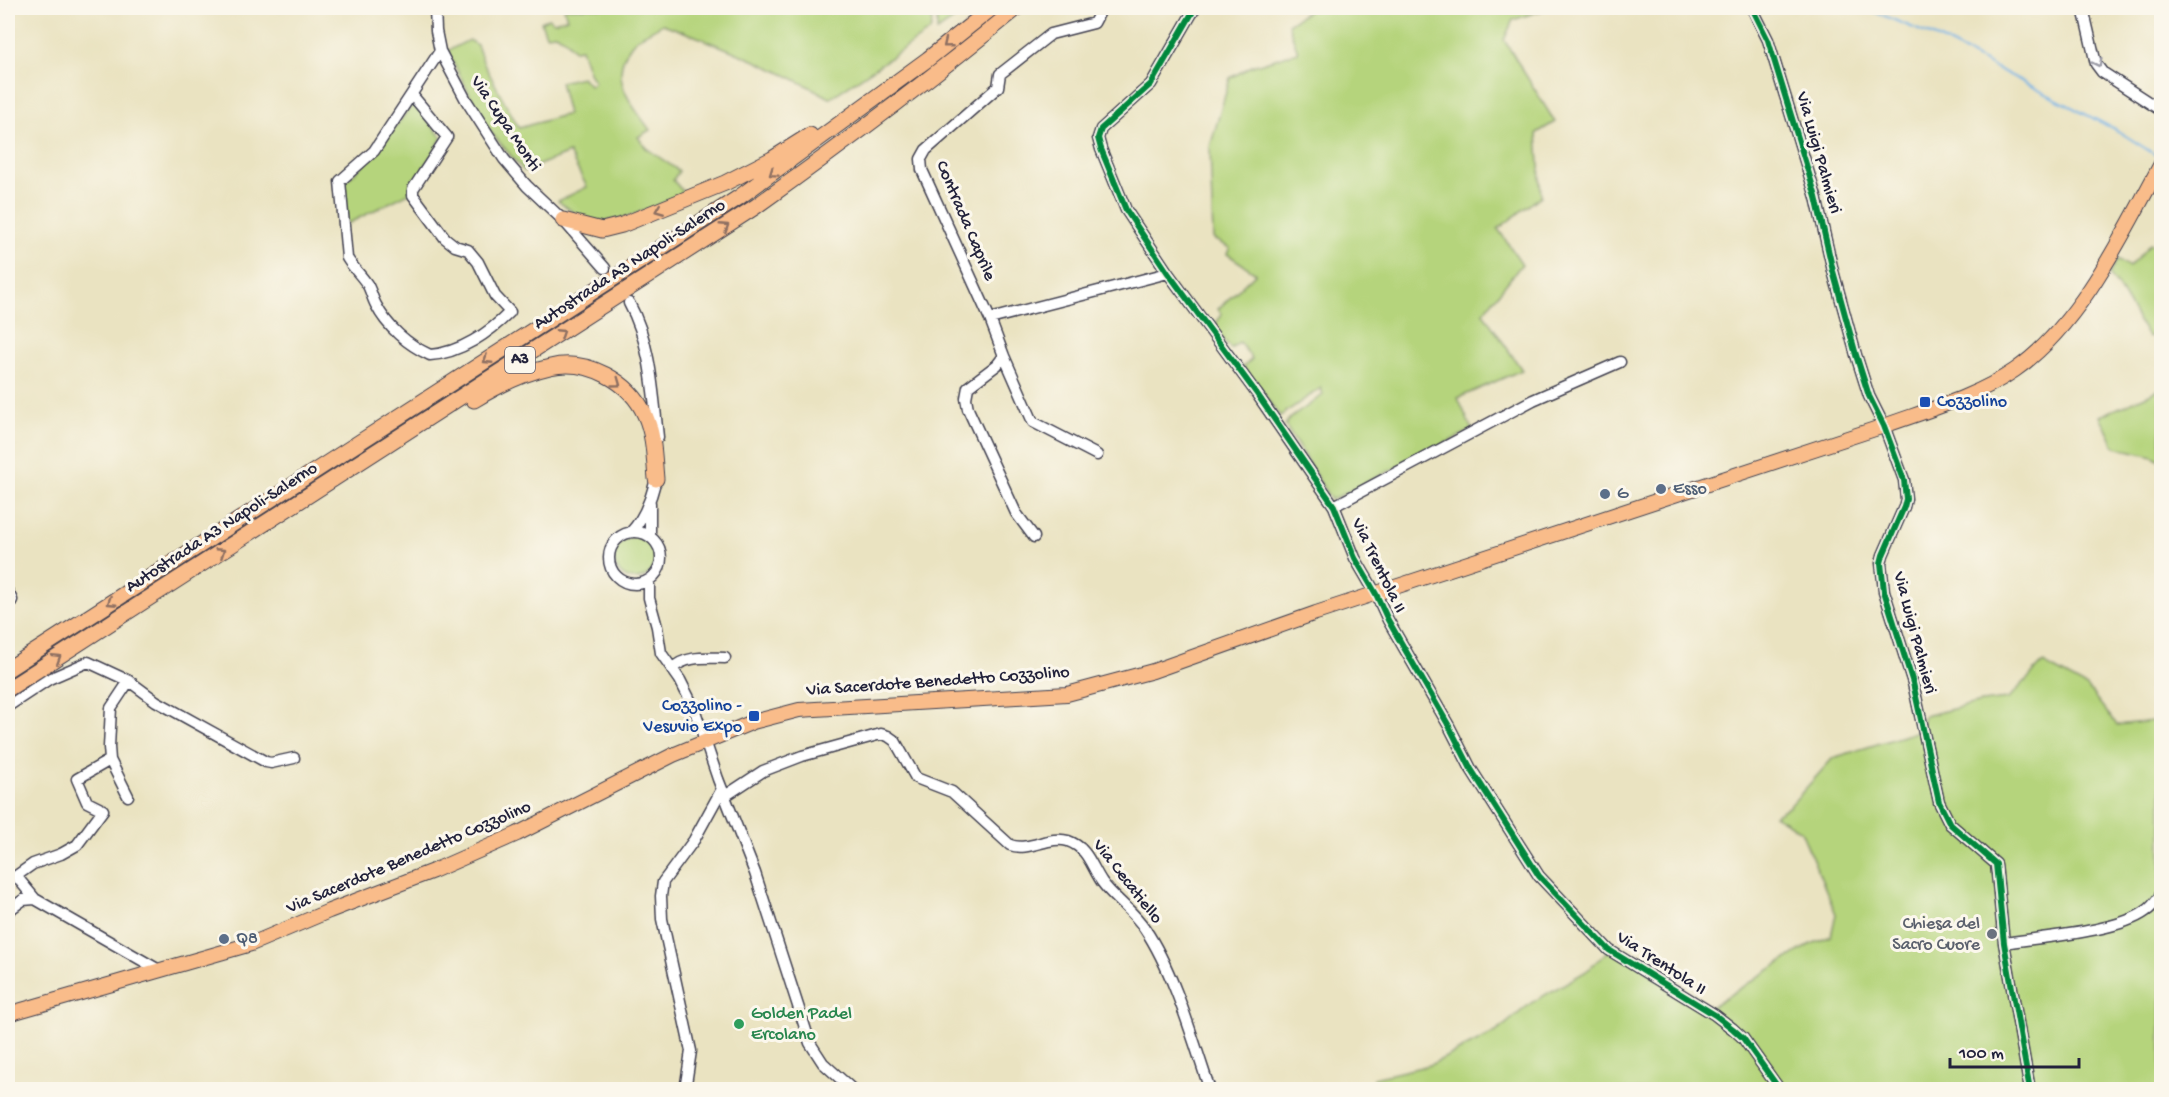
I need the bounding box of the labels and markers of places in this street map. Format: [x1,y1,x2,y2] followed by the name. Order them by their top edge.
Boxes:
[1937,392,2007,413] place label: Cozzolino
[1918,395,1932,409] marker: Cozzolino
[1673,479,1707,500] place label: Esso
[1654,482,1668,496] marker: Esso
[1617,484,1629,505] place label: G
[1598,487,1612,501] marker: G
[642,696,742,738] place label: Cozzolino - Vesuvio Expo
[747,709,761,723] marker: Cozzolino - Vesuvio Expo
[1892,914,1981,956] place label: Chiesa del Sacro Cuore
[1985,927,1999,941] marker: Chiesa del Sacro Cuore
[236,929,258,950] place label: Q8
[217,932,231,946] marker: Q8
[751,1004,852,1046] place label: Golden Padel Ercolano
[732,1017,746,1031] marker: Golden Padel Ercolano

